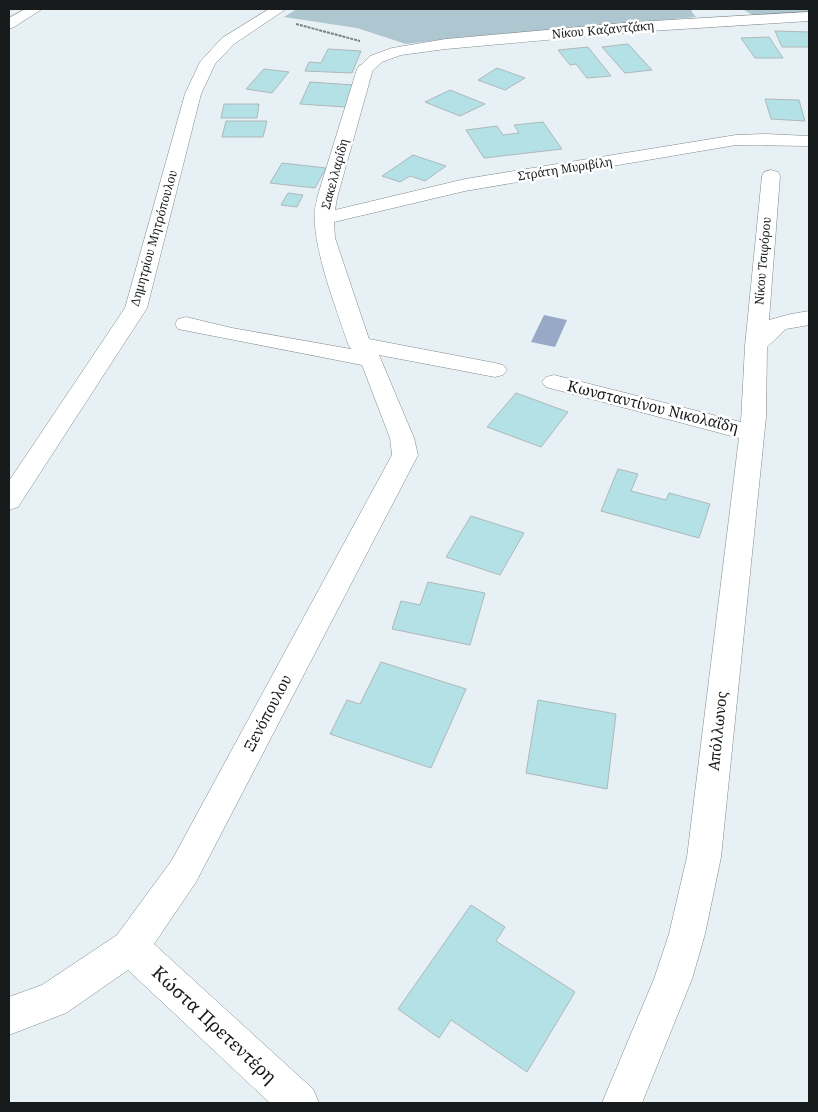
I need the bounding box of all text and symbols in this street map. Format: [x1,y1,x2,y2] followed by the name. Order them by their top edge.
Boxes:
[551,17,655,42] street label: Νίκου Καζαντζάκη
[317,137,352,211] street label: Σακελλαρίδη
[516,153,613,184] street label: Στράτη Μυριβίλη
[126,168,181,308] street label: Δημητρίου Μητρόπουλου
[750,216,775,306] street label: Νίκου Τσιφόρου
[566,375,741,437] street label: Κωνσταντίνου Νικολαΐδη
[239,671,296,754] street label: Ξενόπουλου
[703,690,731,772] street label: Απόλλωνος
[147,960,282,1088] street label: Κώστα Πρετεντέρη

